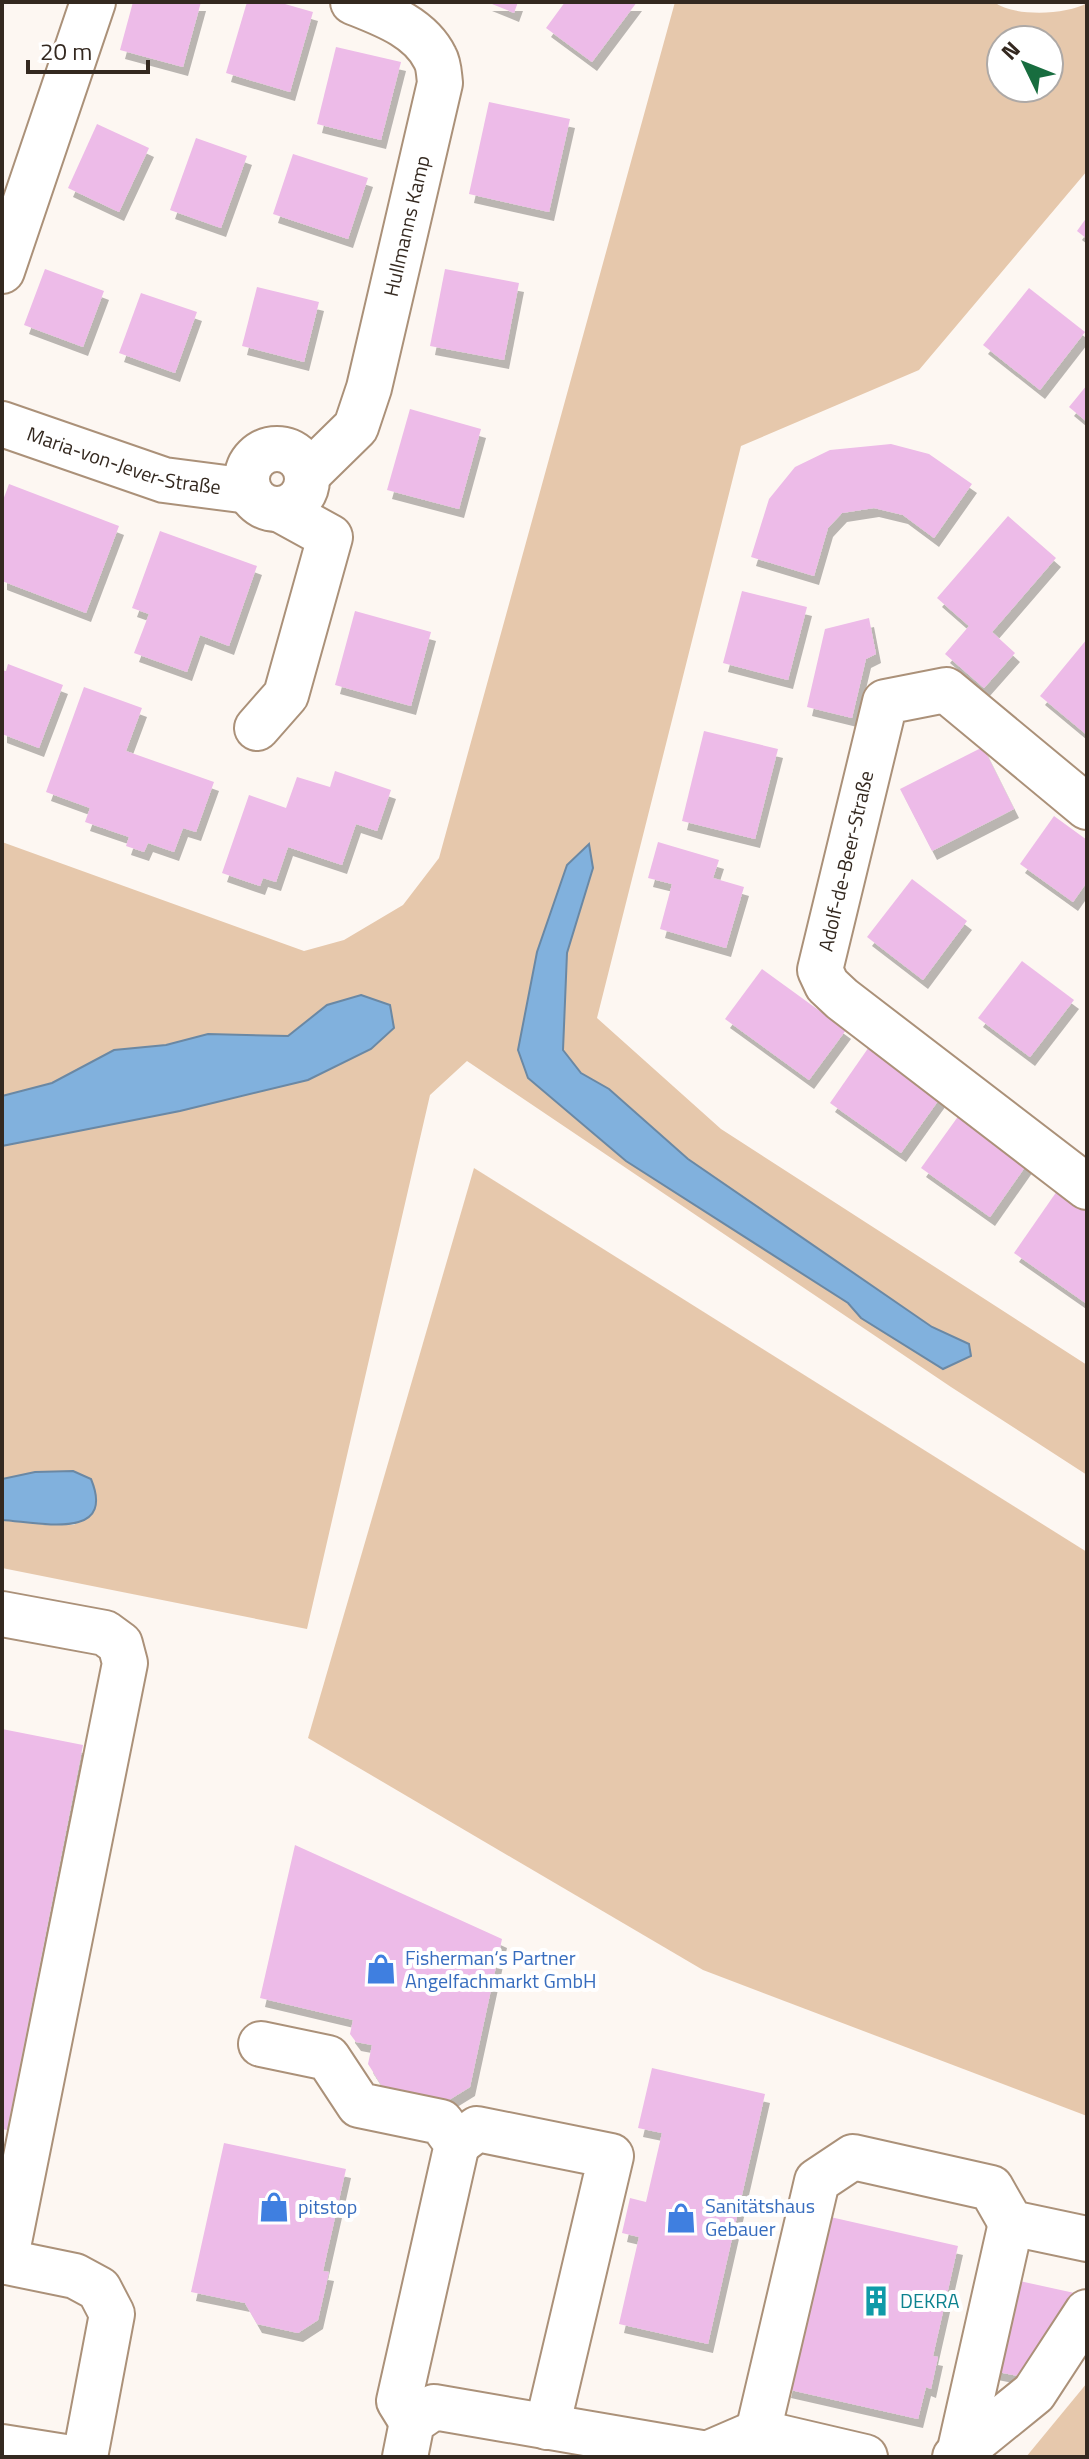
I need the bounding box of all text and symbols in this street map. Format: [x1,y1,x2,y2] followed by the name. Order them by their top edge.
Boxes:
[28,24,148,74] scale bar
[985,24,1065,104] north arrow
[40,33,92,69] text: 20 m
[993,33,1028,68] text: N
[375,152,438,300] street label: Hullmanns Kamp
[23,418,223,502] street label: Maria-von-Jever-Straße
[810,768,881,954] street label: Adolf-de-Beer-Straße
[405,1942,596,1996] place label: Fisherman‘s Partner Angelfachmarkt GmbH
[364,1952,398,1986] shop icon: Fisherman‘s Partner Angelfachmarkt GmbH
[257,2190,291,2224] shop icon: pitstop
[705,2190,815,2244] place label: Sanitätshaus Gebauer
[298,2191,357,2222] place label: pitstop
[664,2201,698,2235] shop icon: Sanitätshaus Gebauer
[859,2284,893,2318] building icon: DEKRA
[900,2285,960,2316] place label: DEKRA

